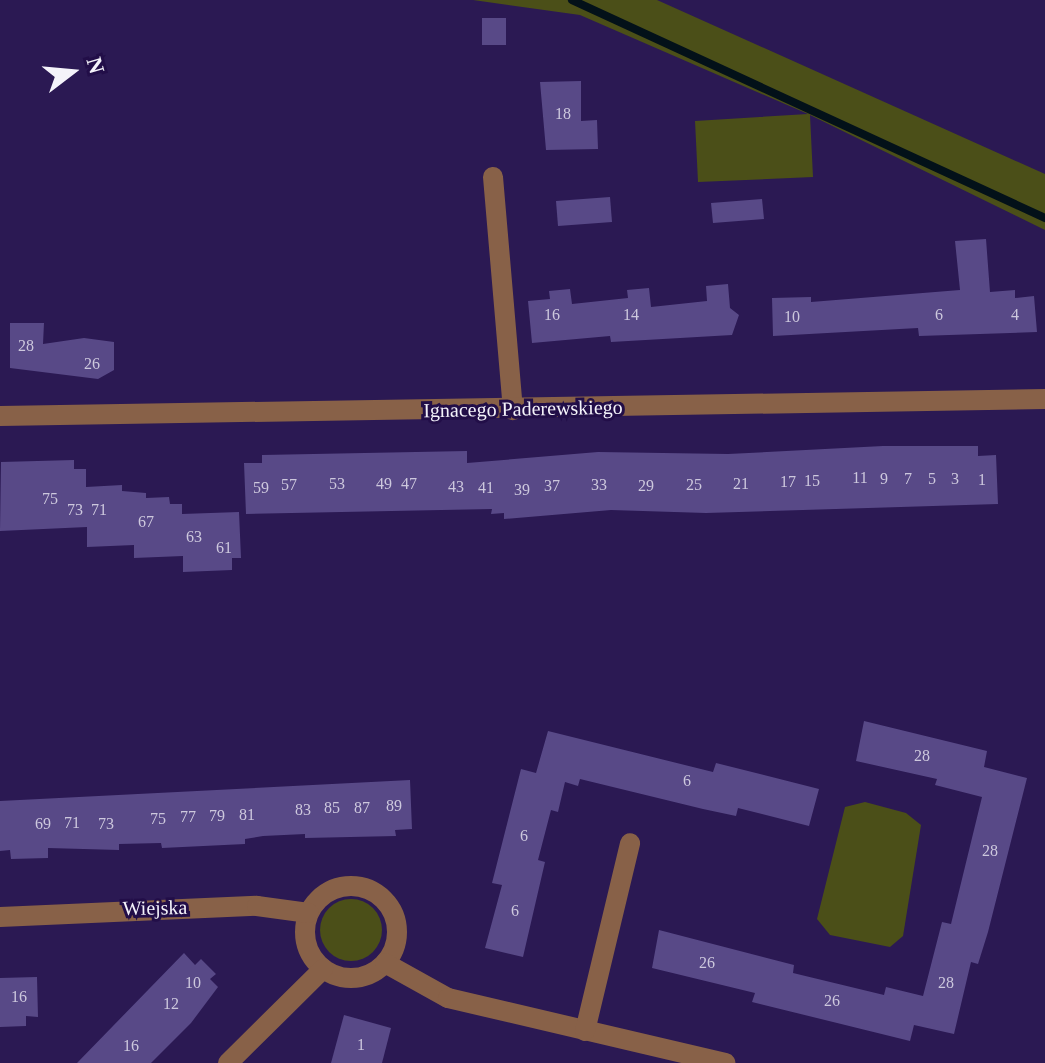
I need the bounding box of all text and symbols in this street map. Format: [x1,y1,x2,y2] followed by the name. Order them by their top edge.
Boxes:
[32,32,112,112] north arrow
[81,54,110,76] text: N
[555,104,571,124] house number: 18
[544,305,560,325] house number: 16
[623,305,639,325] house number: 14
[935,305,943,325] house number: 6
[1011,305,1019,325] house number: 4
[784,307,800,327] house number: 10
[18,336,34,356] house number: 28
[84,354,100,374] house number: 26
[423,395,623,423] street label: Ignacego Paderewskiego
[852,468,868,488] house number: 11
[880,469,888,489] house number: 9
[904,469,912,489] house number: 7
[928,469,936,489] house number: 5
[951,469,959,489] house number: 3
[978,470,986,490] house number: 1
[804,471,820,491] house number: 15
[780,472,796,492] house number: 17
[329,474,345,494] house number: 53
[376,474,392,494] house number: 49
[401,474,417,494] house number: 47
[733,474,749,494] house number: 21
[281,475,297,495] house number: 57
[591,475,607,495] house number: 33
[686,475,702,495] house number: 25
[544,476,560,496] house number: 37
[638,476,654,496] house number: 29
[448,477,464,497] house number: 43
[253,478,269,498] house number: 59
[478,478,494,498] house number: 41
[514,480,530,500] house number: 39
[42,489,58,509] house number: 75
[67,500,83,520] house number: 73
[91,500,107,520] house number: 71
[138,512,154,532] house number: 67
[186,527,202,547] house number: 63
[216,538,232,558] house number: 61
[914,746,930,766] house number: 28
[683,771,691,791] house number: 6
[386,796,402,816] house number: 89
[324,798,340,818] house number: 85
[354,798,370,818] house number: 87
[295,800,311,820] house number: 83
[239,805,255,825] house number: 81
[209,806,225,826] house number: 79
[180,807,196,827] house number: 77
[150,809,166,829] house number: 75
[64,813,80,833] house number: 71
[35,814,51,834] house number: 69
[98,814,114,834] house number: 73
[520,826,528,846] house number: 6
[982,841,998,861] house number: 28
[122,895,188,921] street label: Wiejska
[511,901,519,921] house number: 6
[699,953,715,973] house number: 26
[185,973,201,993] house number: 10
[938,973,954,993] house number: 28
[11,987,27,1007] house number: 16
[824,991,840,1011] house number: 26
[163,994,179,1014] house number: 12
[357,1035,365,1055] house number: 1
[123,1036,139,1056] house number: 16

